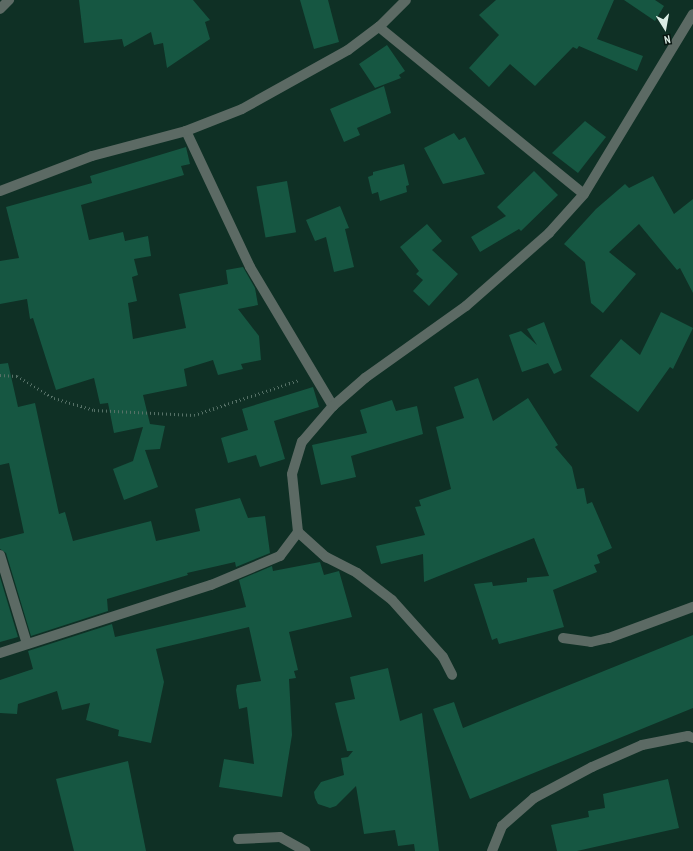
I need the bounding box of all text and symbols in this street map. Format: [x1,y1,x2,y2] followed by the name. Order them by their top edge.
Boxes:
[645,8,685,48] north arrow
[663,32,672,47] text: N

